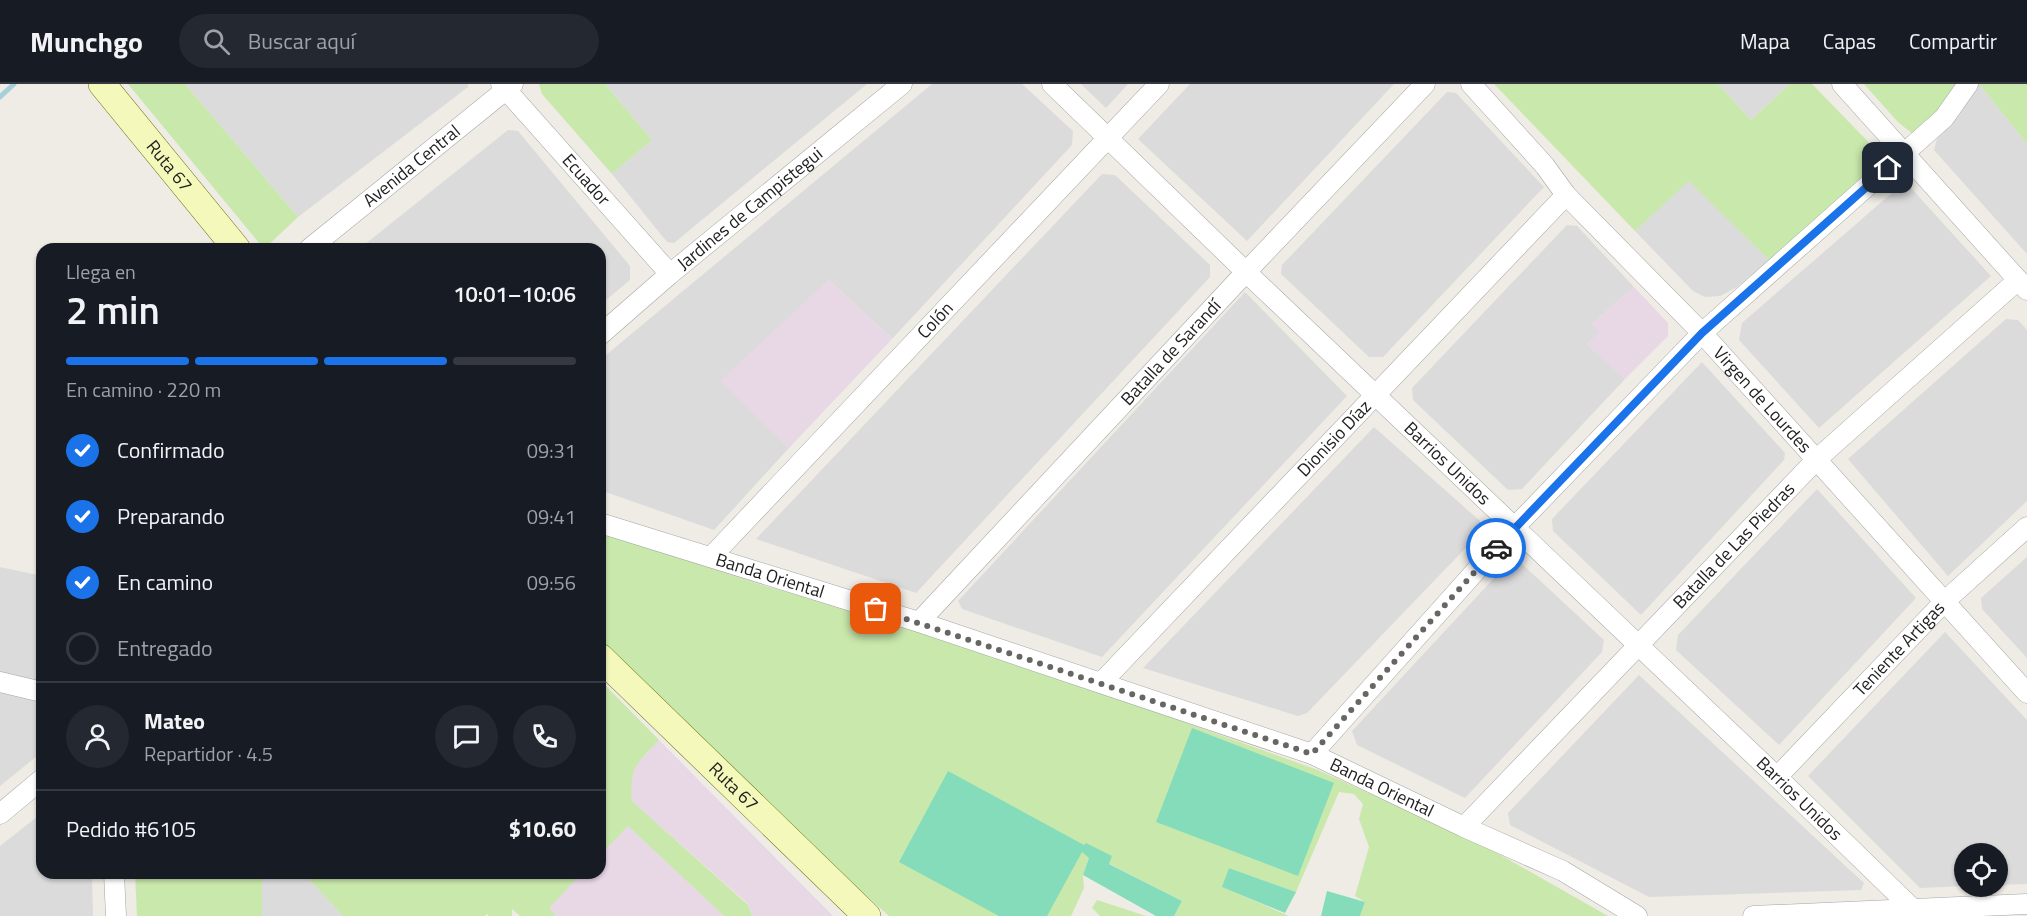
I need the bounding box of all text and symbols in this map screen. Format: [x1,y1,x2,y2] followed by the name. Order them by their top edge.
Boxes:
[179,14,599,68] search box
[30,20,143,63] text: Munchgo
[248,24,355,58] text: Buscar aquí
[200,25,233,58] icon: search
[1740,25,1790,57] text: Mapa
[1823,25,1876,57] text: Capas
[1909,25,1997,57] text: Compartir
[357,118,466,213] street label: Avenida Central
[140,134,199,198] street label: Ruta 67
[671,140,828,276] street label: Jardines de Campistegui
[1862,142,1913,193] pin
[556,147,617,211] street label: Ecuador
[1871,151,1904,184] icon: home
[66,256,136,287] text: Llega en
[453,277,576,311] text: 10:01–10:06
[66,280,160,339] text: 2 min
[1114,291,1228,411] street label: Batalla de Sarandí
[910,295,959,345] street label: Colón
[1707,340,1818,459] street label: Virgen de Lourdes
[66,374,221,405] text: En camino · 220 m
[1290,393,1377,483] street label: Dionisio Díaz
[1398,415,1497,511] street label: Barrios Unidos
[117,433,225,467] text: Confirmado
[66,434,99,467] icon: check
[527,435,576,466] text: 09:31
[1666,476,1801,615] street label: Batalla de Las Piedras
[117,499,225,533] text: Preparando
[66,500,99,533] icon: check
[527,501,576,532] text: 09:41
[1466,518,1526,578] courier
[1480,532,1513,565] icon: car
[712,546,828,605] street label: Banda Oriental
[117,565,213,599] text: En camino
[66,566,99,599] icon: check
[527,567,576,598] text: 09:56
[850,583,901,634] pin
[859,592,892,625] icon: bag
[1847,595,1951,702] street label: Teniente Artigas
[117,631,213,665] text: Entregado
[144,704,205,738] text: Mateo
[66,705,129,768] button: person
[435,705,498,768] button: chat
[513,705,576,768] button: phone
[144,738,273,769] text: Repartidor · 4.5
[1750,750,1849,847] street label: Barrios Unidos
[1325,751,1439,824] street label: Banda Oriental
[703,756,765,817] street label: Ruta 67
[66,812,196,846] text: Pedido #6105
[509,812,576,846] text: $10.60
[1954,843,2008,897] map controls
[1954,843,2008,897] button: locate

